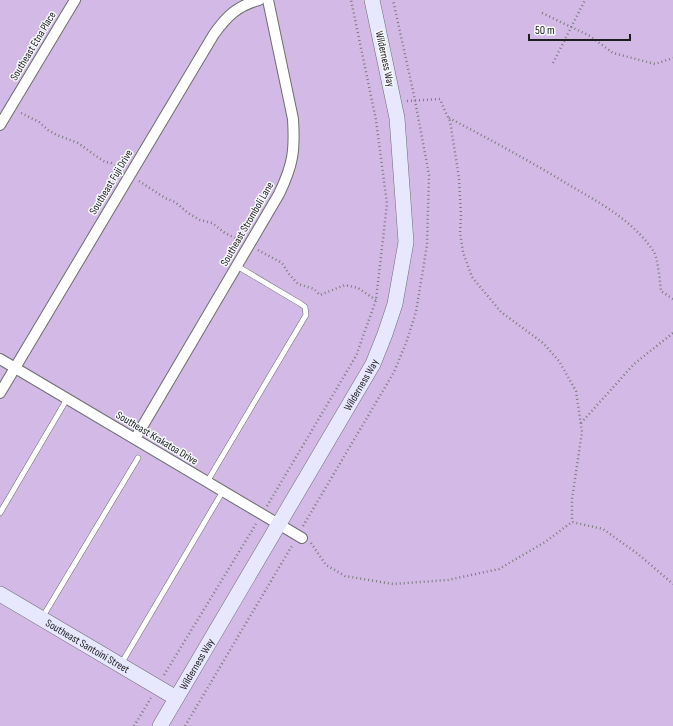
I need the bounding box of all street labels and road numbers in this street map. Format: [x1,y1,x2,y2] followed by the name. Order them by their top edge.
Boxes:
[7,9,59,83] street label: Southeast Etna Place
[373,30,397,89] street label: Wilderness Way
[87,147,135,217] street label: Southeast Fuji Drive
[218,180,276,268] street label: Southeast Stromboli Lane
[341,357,381,413] street label: Wilderness Way
[114,408,200,468] street label: Southeast Krakatoa Drive
[44,616,133,676] street label: Southeast Santoini Street
[176,635,217,692] street label: Wilderness Way

